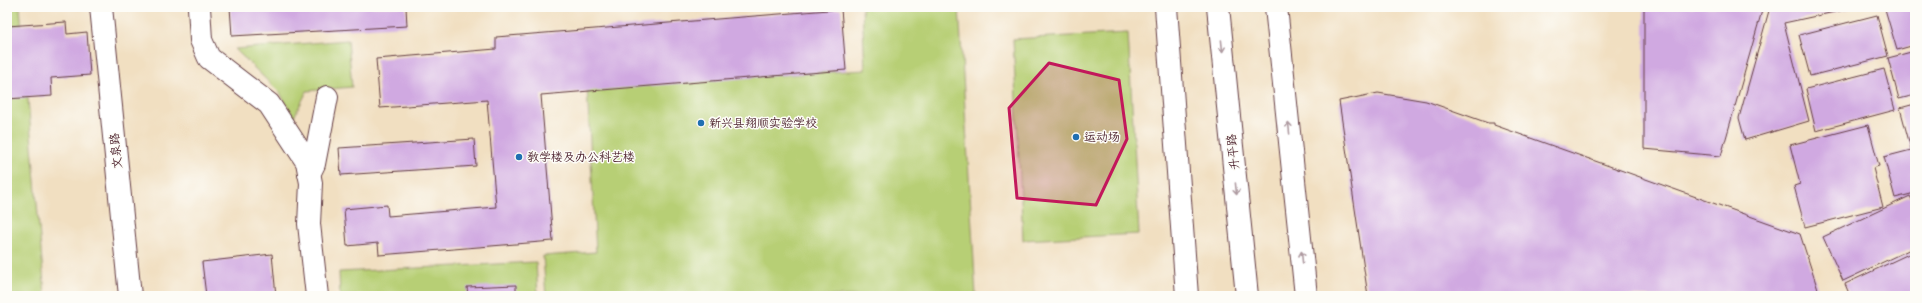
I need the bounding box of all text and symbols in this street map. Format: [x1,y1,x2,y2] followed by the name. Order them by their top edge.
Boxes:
[1218,39,1226,52] one-way arrow
[709,114,817,133] place label: 新兴县翔顺实验学校
[696,118,706,128] marker: 新兴县翔顺实验学校
[1285,122,1292,135] one-way arrow
[1084,128,1120,147] place label: 运动场
[105,132,128,170] street label: 文泉路
[1071,132,1081,142] marker: 运动场
[1222,133,1245,171] street label: 升平路
[527,148,635,167] place label: 教学楼及办公科艺楼
[514,152,524,162] marker: 教学楼及办公科艺楼
[1233,182,1240,195] one-way arrow
[1298,251,1305,264] one-way arrow

